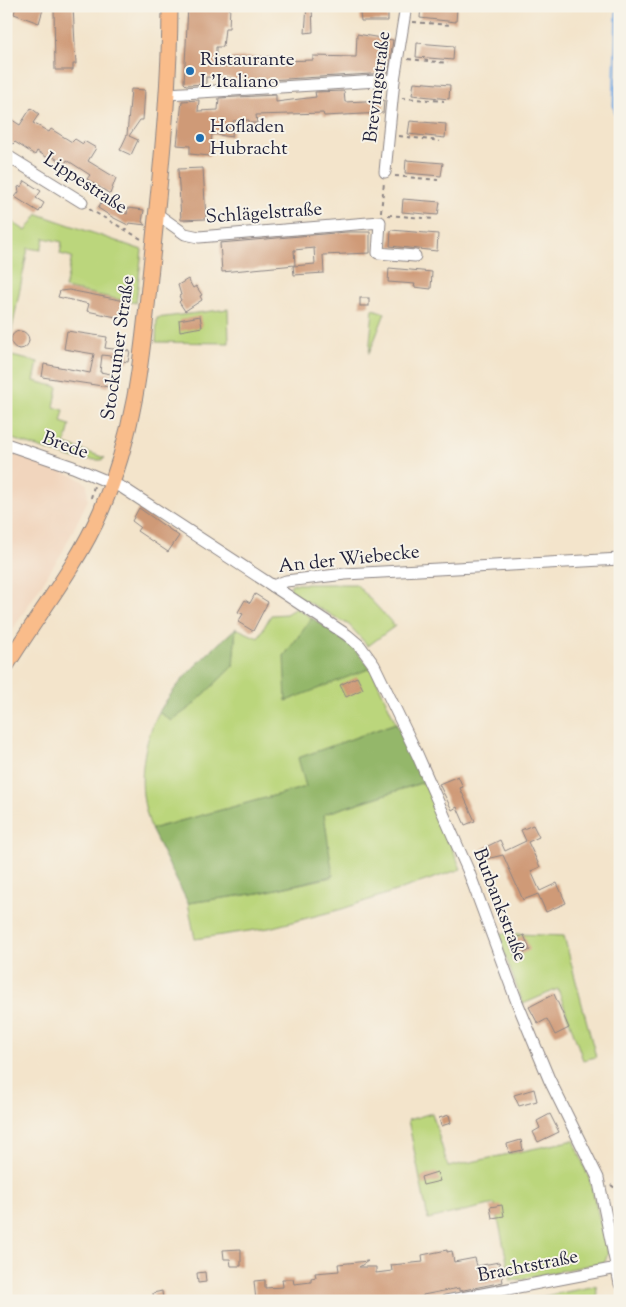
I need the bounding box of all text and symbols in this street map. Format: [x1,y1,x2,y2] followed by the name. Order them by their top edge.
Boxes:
[358,30,398,144] street label: Brevingstraße
[200,47,295,96] place label: Ristaurante L'Italiano
[184,65,196,77] marker: Ristaurante L'Italiano
[210,114,288,163] place label: Hofladen Hubracht
[194,132,206,144] marker: Hofladen Hubracht
[38,147,132,221] street label: Lippestraße
[205,196,323,232] street label: Schlägelstraße
[95,274,143,422] street label: Stockumer Straße
[38,425,92,467] street label: Brede
[277,539,421,581] street label: An der Wiebecke
[465,844,533,966] street label: Burbankstraße
[475,1244,581,1290] street label: Brachtstraße

